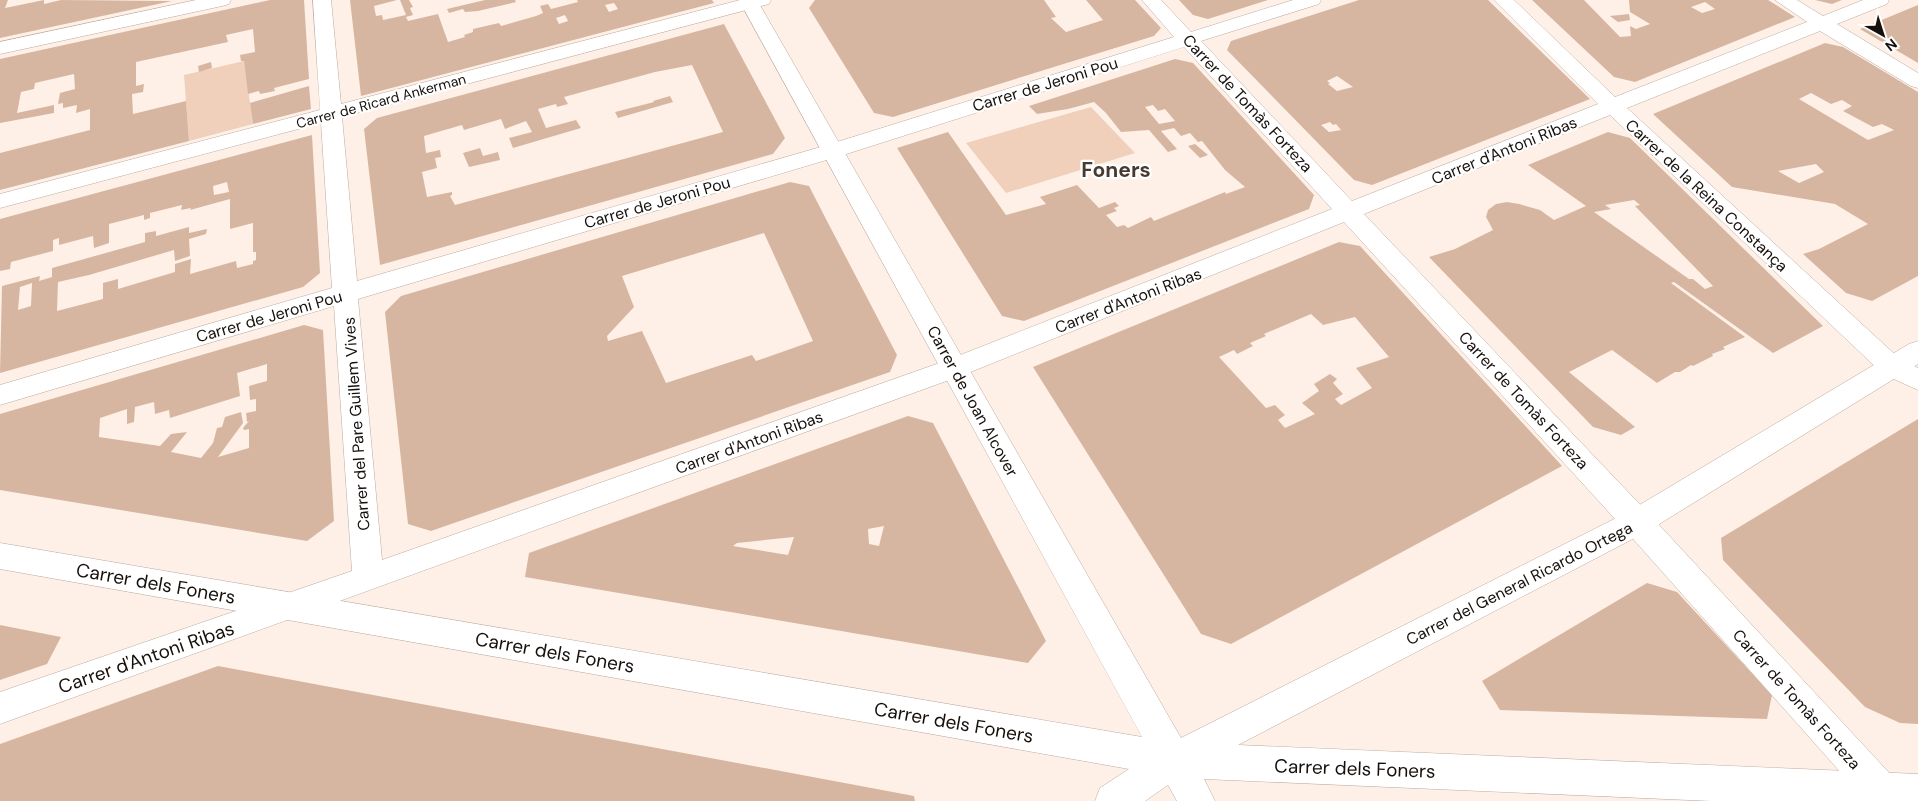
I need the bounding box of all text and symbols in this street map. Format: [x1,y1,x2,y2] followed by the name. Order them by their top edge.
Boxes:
[1858,10,1908,60] north arrow
[1178,30,1317,177] street label: Carrer de Tomàs Forteza
[1882,35,1901,55] text: N
[970,52,1121,117] street label: Carrer de Jeroni Pou
[294,70,468,132] street label: Carrer de Ricard Ankerman
[1428,112,1580,189] street label: Carrer d'Antoni Ribas
[1621,114,1792,276] street label: Carrer de la Reina Constança
[1081,156,1151,184] district label: Foners
[582,172,733,233] street label: Carrer de Jeroni Pou
[1052,263,1204,338] street label: Carrer d'Antoni Ribas
[194,286,345,347] street label: Carrer de Jeroni Pou
[339,316,374,531] street label: Carrer del Pare Guillem Vives
[922,322,1023,481] street label: Carrer de Joan Alcover
[1454,327,1593,474] street label: Carrer de Tomàs Forteza
[673,406,826,479] street label: Carrer d'Antoni Ribas
[1402,517,1636,650] street label: Carrer del General Ricardo Ortega
[74,557,238,610] street label: Carrer dels Foners
[55,616,237,699] street label: Carrer d'Antoni Ribas
[1728,625,1865,774] street label: Carrer de Tomàs Forteza
[473,626,637,679] street label: Carrer dels Foners
[872,696,1036,749] street label: Carrer dels Foners
[1274,753,1436,784] street label: Carrer dels Foners

